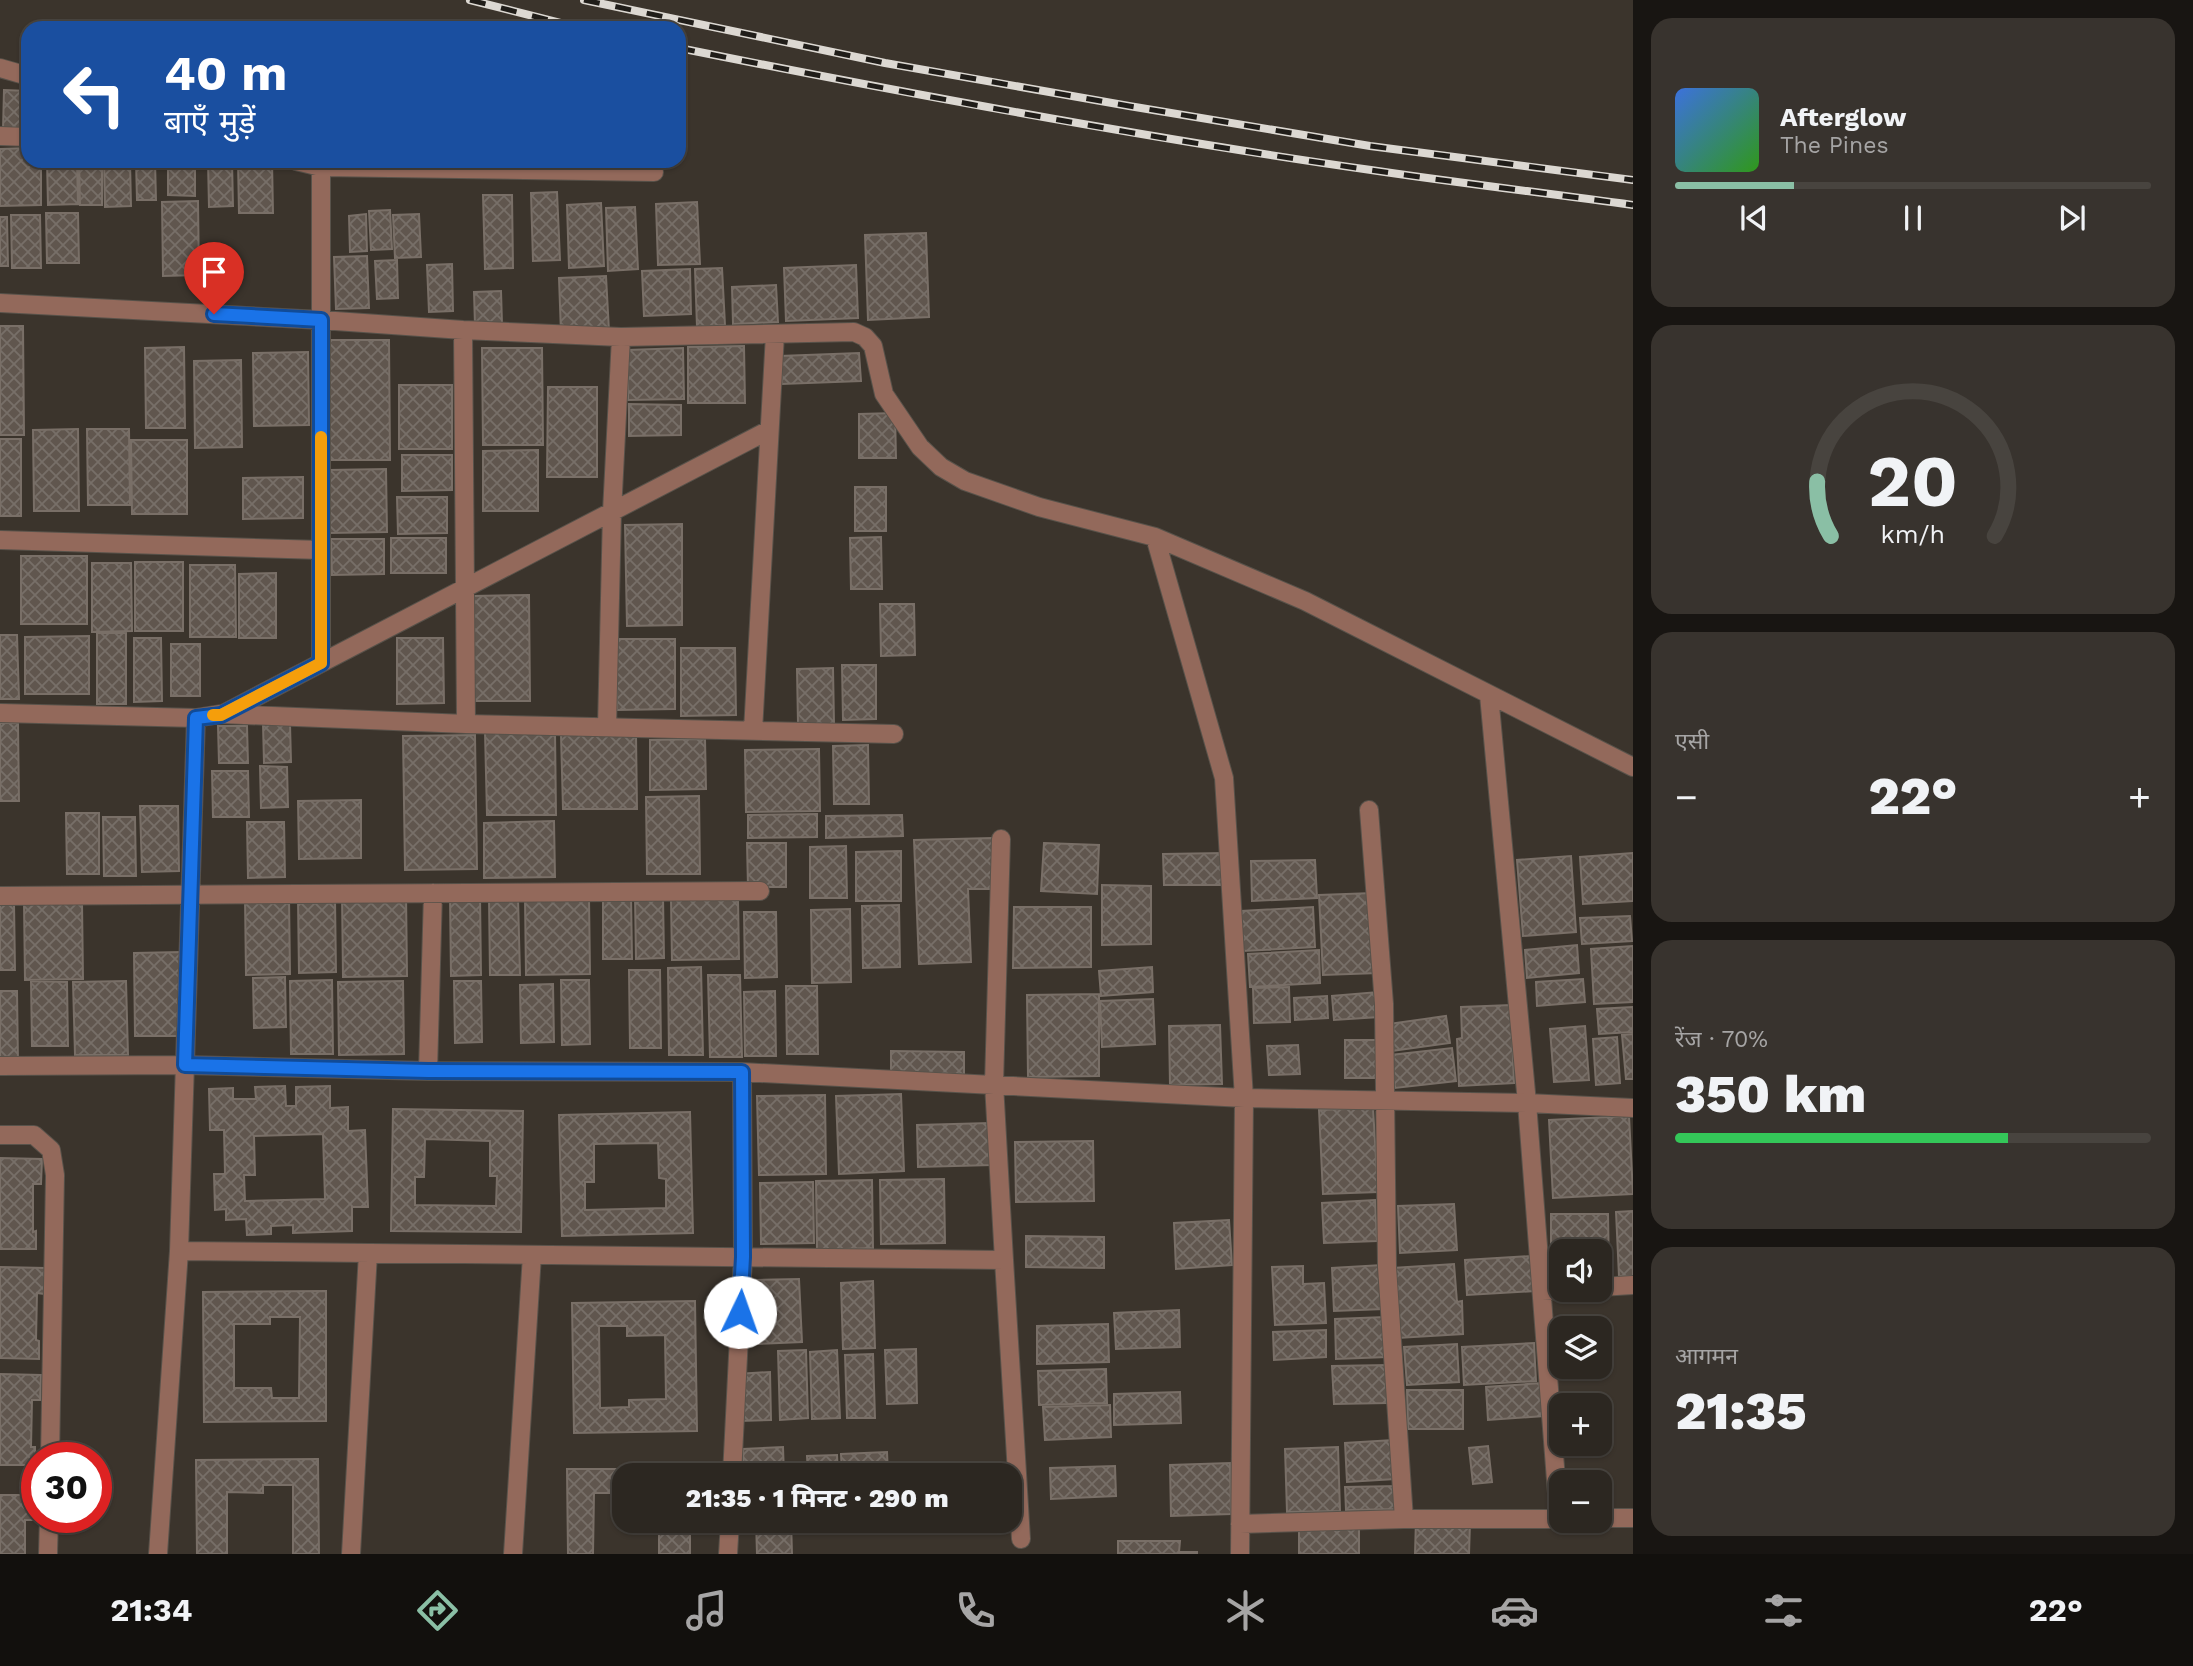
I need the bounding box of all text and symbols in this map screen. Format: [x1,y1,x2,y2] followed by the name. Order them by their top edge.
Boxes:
[164,44,287,102] text: 40 m
[49,49,140,140] icon: left
[1780,102,1906,132] text: Afterglow
[164,103,255,141] text: बाएँ मुड़ें
[1780,132,1889,159] text: The Pines
[1735,199,1773,237] icon: previous
[1894,199,1932,237] icon: pause
[2053,199,2091,237] icon: next
[184,242,244,314] pin
[195,253,233,291] icon: arrive
[1868,438,1958,524] text: 20
[1881,520,1945,549] text: km/h
[1675,728,1709,755] text: एसी
[1869,766,1957,827] text: 22°
[1675,775,1698,819] text: −
[2128,775,2151,819] text: +
[1675,1026,1768,1053] text: रेंज · 70%
[1675,1064,1866,1125] text: 350 km
[1549,1239,1612,1533] map controls
[1549,1239,1612,1302] button: sound
[703,1275,777,1349] position arrow
[1549,1316,1612,1379] button: layers
[1675,1343,1738,1370] text: आगमन
[1675,1381,1807,1442] text: 21:35
[1549,1393,1612,1456] button: +
[21,1442,112,1533] speed limit sign: 30
[1549,1470,1612,1533] button: −
[686,1483,949,1513] text: 21:35 · 1 मिनट · 290 m
[413,1586,462,1635] icon: directions
[682,1586,731,1635] icon: music
[951,1586,1000,1635] icon: phone
[1221,1586,1270,1635] icon: climate
[1490,1586,1539,1635] icon: car
[1759,1586,1808,1635] icon: filters
[110,1591,192,1629] text: 21:34
[2029,1591,2083,1629] text: 22°

